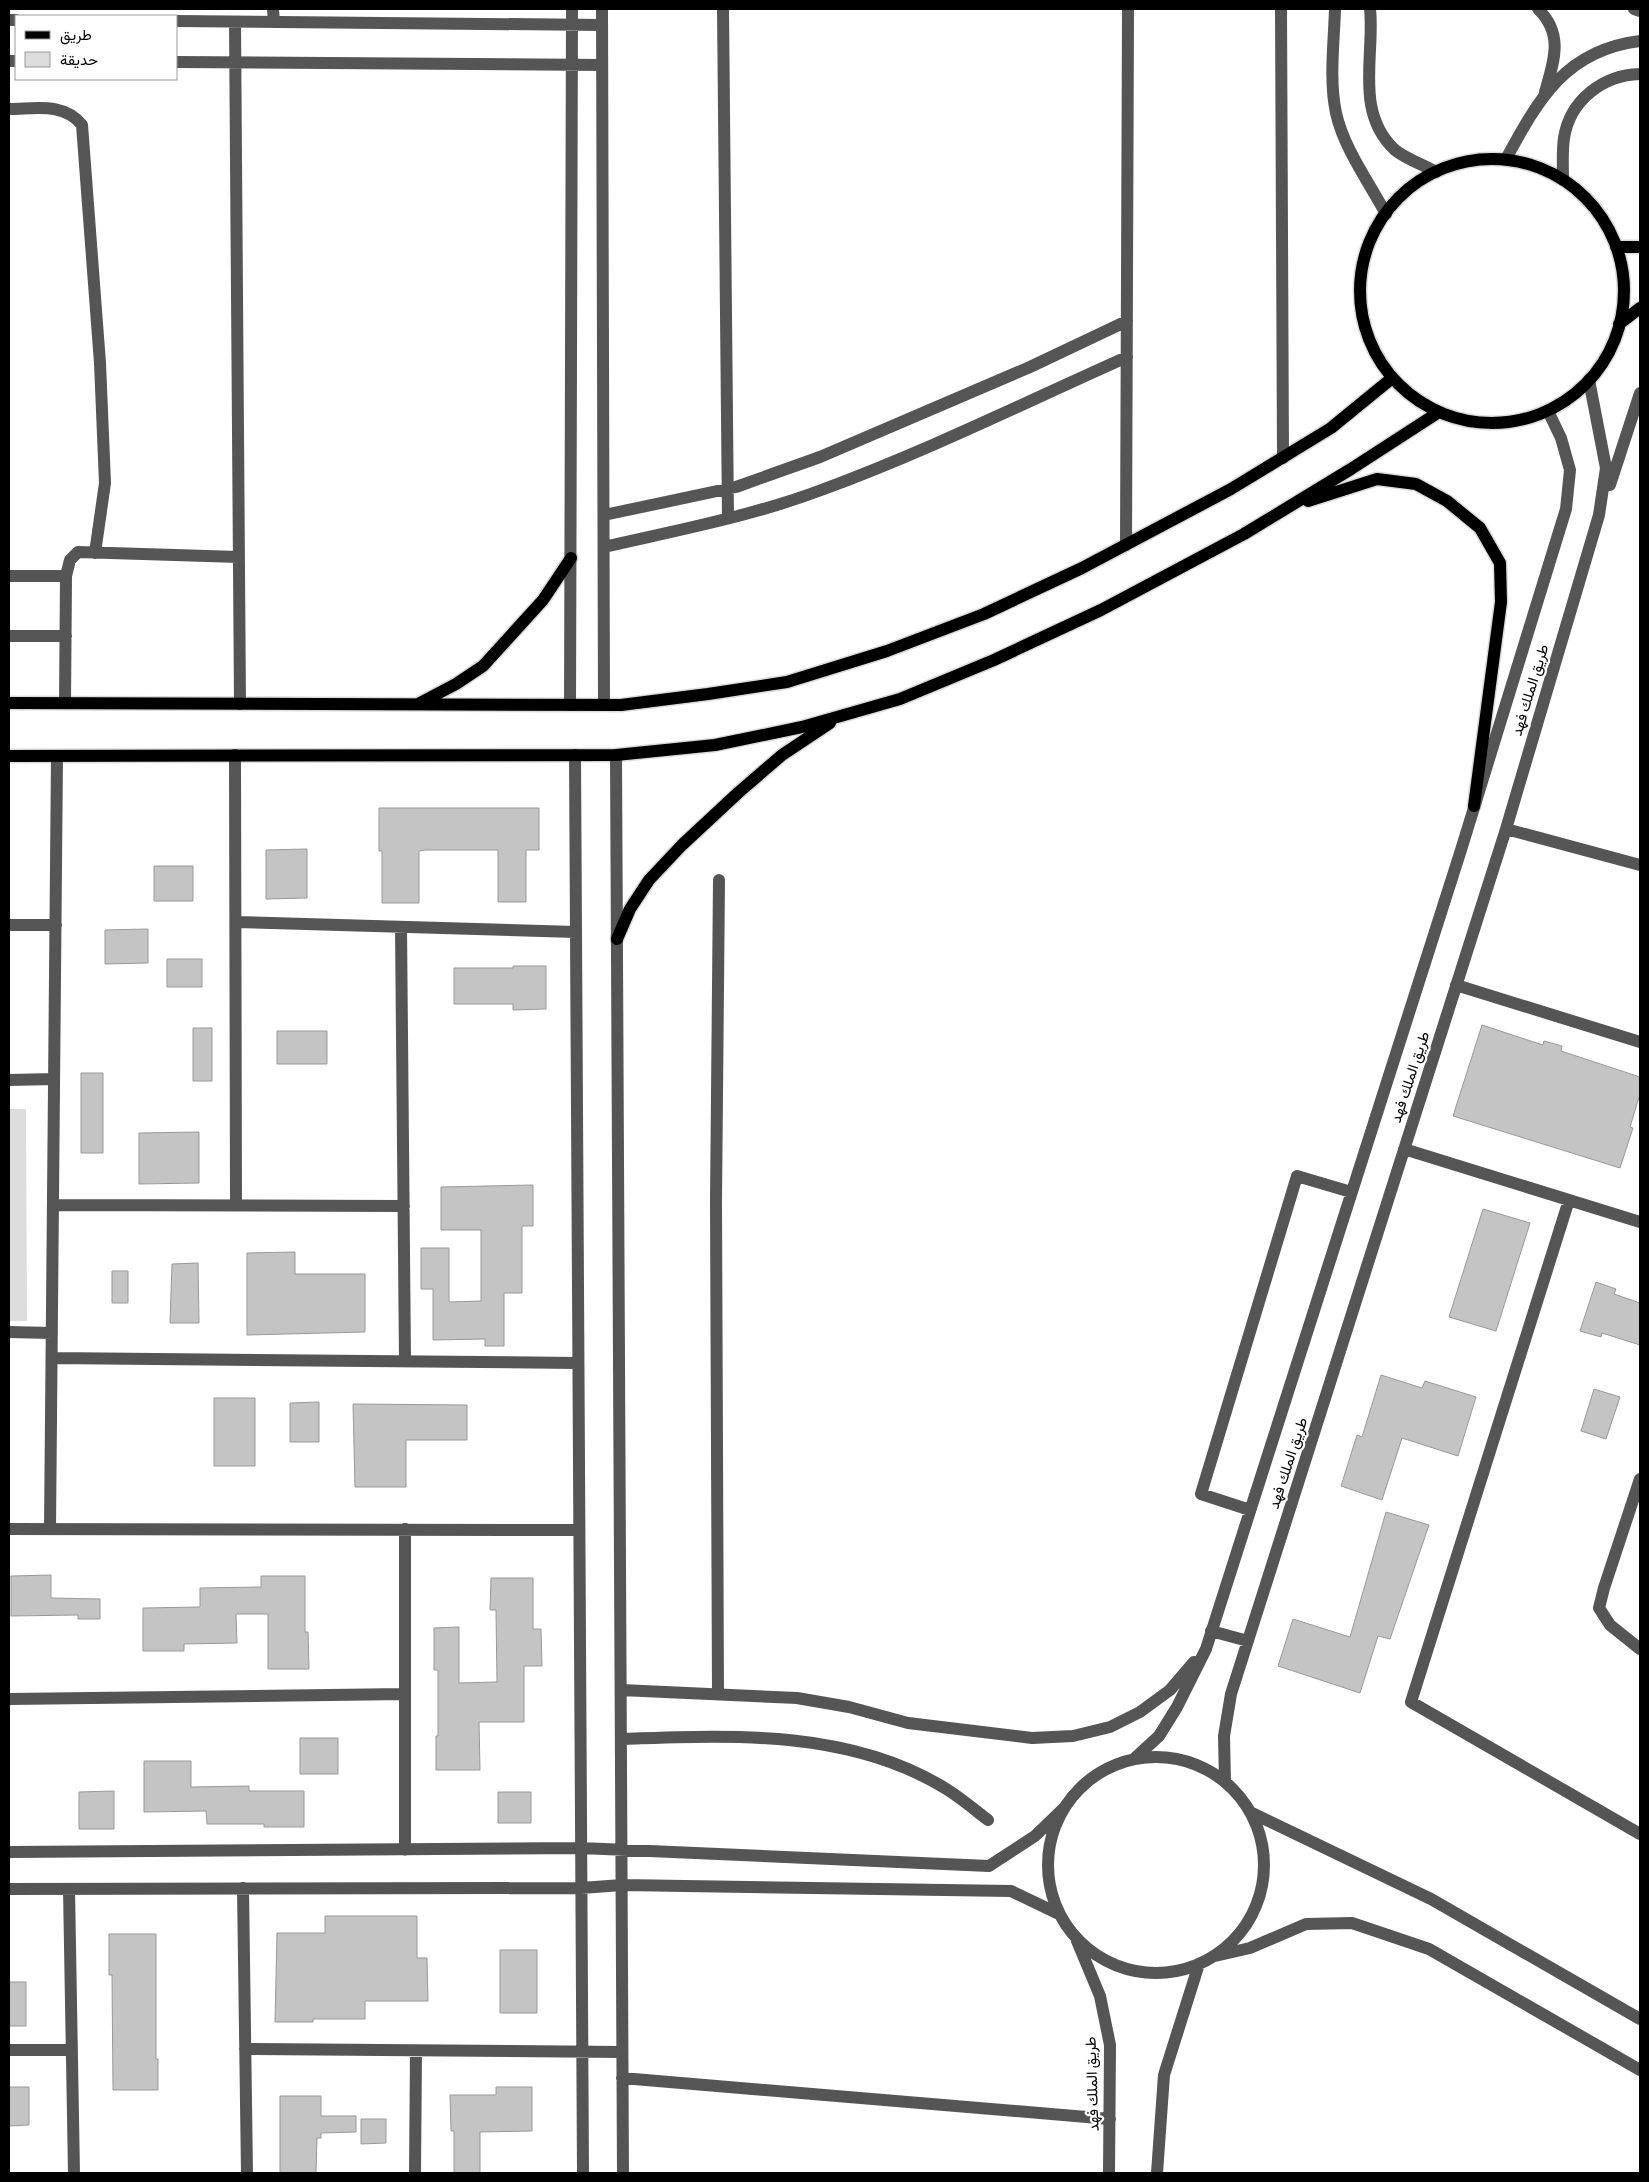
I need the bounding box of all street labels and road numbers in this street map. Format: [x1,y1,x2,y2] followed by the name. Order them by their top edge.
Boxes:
[1506,641,1554,738] street label: طريق الملك فهد
[1385,1028,1434,1125] street label: طريق الملك فهد
[1263,1414,1312,1511] street label: طريق الملك فهد
[1079,2036,1104,2132] street label: طريق الملك فهد

